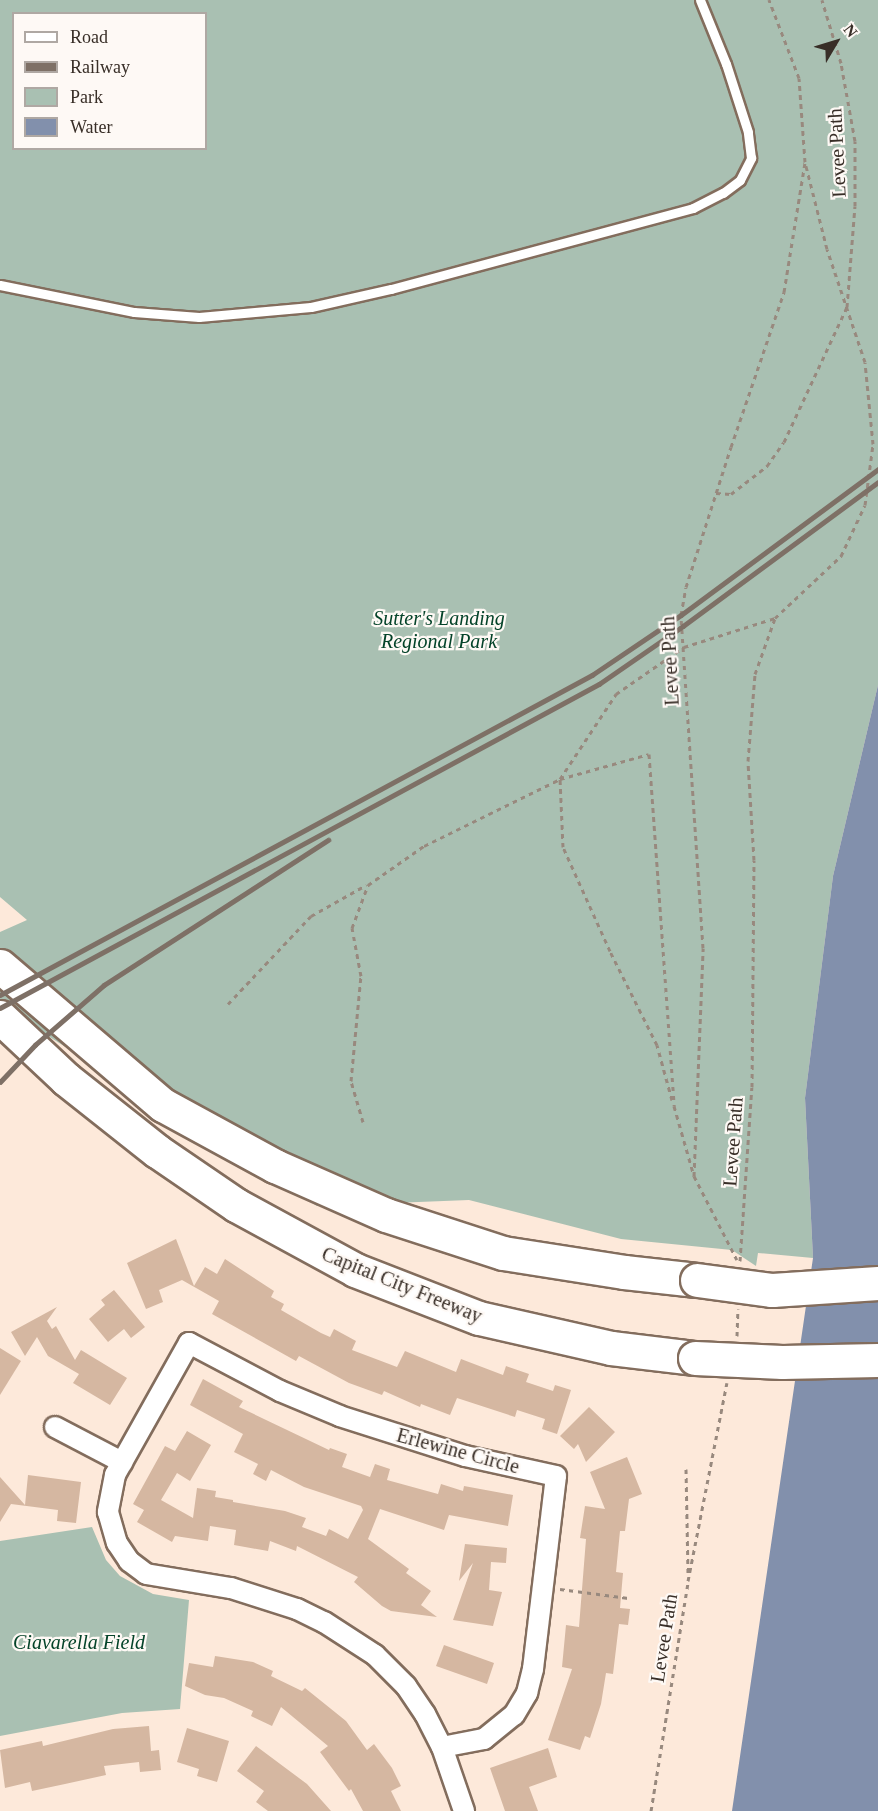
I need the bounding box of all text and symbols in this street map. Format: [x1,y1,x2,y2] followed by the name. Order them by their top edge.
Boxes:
[12,12,207,150] legend
[806,12,866,72] north arrow
[840,21,861,40] text: N
[70,27,108,47] text: Road
[70,57,130,77] text: Railway
[70,87,103,107] text: Park
[823,108,851,198] street label: Levee Path
[70,117,113,137] text: Water
[373,606,505,653] park label: Sutter's Landing Regional Park
[656,616,684,706] street label: Levee Path
[718,1097,748,1187] street label: Levee Path
[318,1242,486,1328] street label: Capital City Freeway
[394,1423,522,1479] street label: Erlewine Circle
[645,1592,683,1684] street label: Levee Path
[13,1630,145,1654] park label: Ciavarella Field

